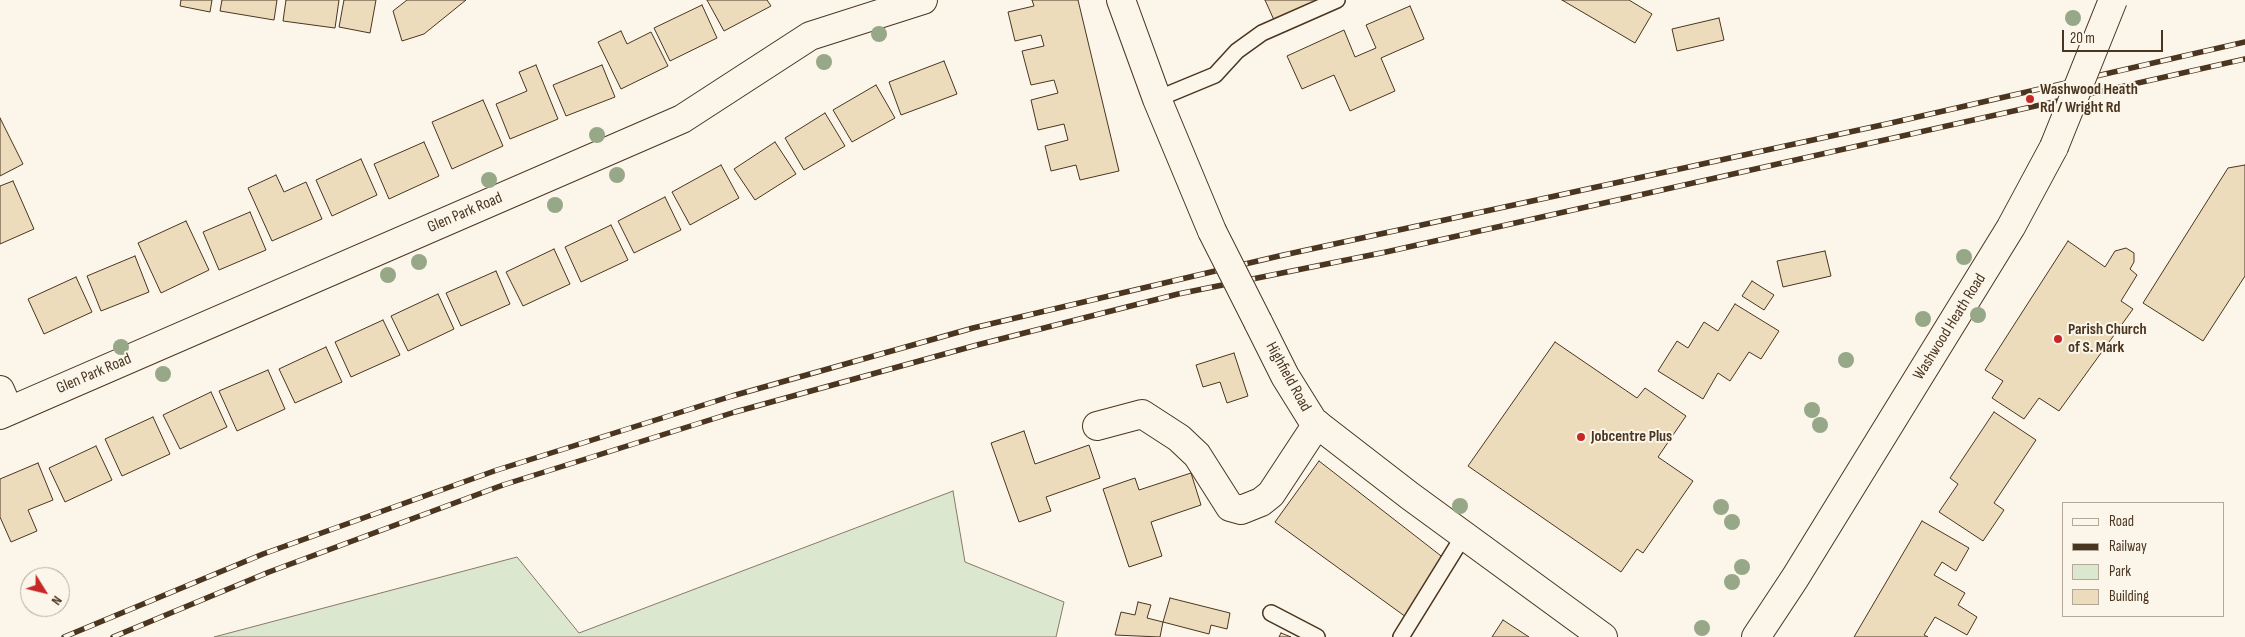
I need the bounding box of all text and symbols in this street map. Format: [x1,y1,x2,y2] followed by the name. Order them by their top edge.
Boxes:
[2065,20,2166,52] scale bar
[2070,29,2095,48] text: 20 m
[2040,80,2138,118] place label: Washwood Heath Rd / Wright Rd
[2024,93,2036,105] marker: Washwood Heath Rd / Wright Rd
[425,189,505,237] street label: Glen Park Road
[1910,270,1990,384] street label: Washwood Heath Road
[2068,320,2147,358] place label: Parish Church of S. Mark
[2052,333,2064,345] marker: Parish Church of S. Mark
[1261,339,1315,415] street label: Highfield Road
[54,350,134,398] street label: Glen Park Road
[1591,427,1672,447] place label: Jobcentre Plus
[1575,431,1587,443] marker: Jobcentre Plus
[2062,502,2225,617] legend
[2109,512,2134,531] text: Road
[2109,537,2147,556] text: Railway
[2109,562,2131,581] text: Park
[20,567,70,617] north arrow
[2109,587,2149,606] text: Building
[48,592,66,609] text: N

